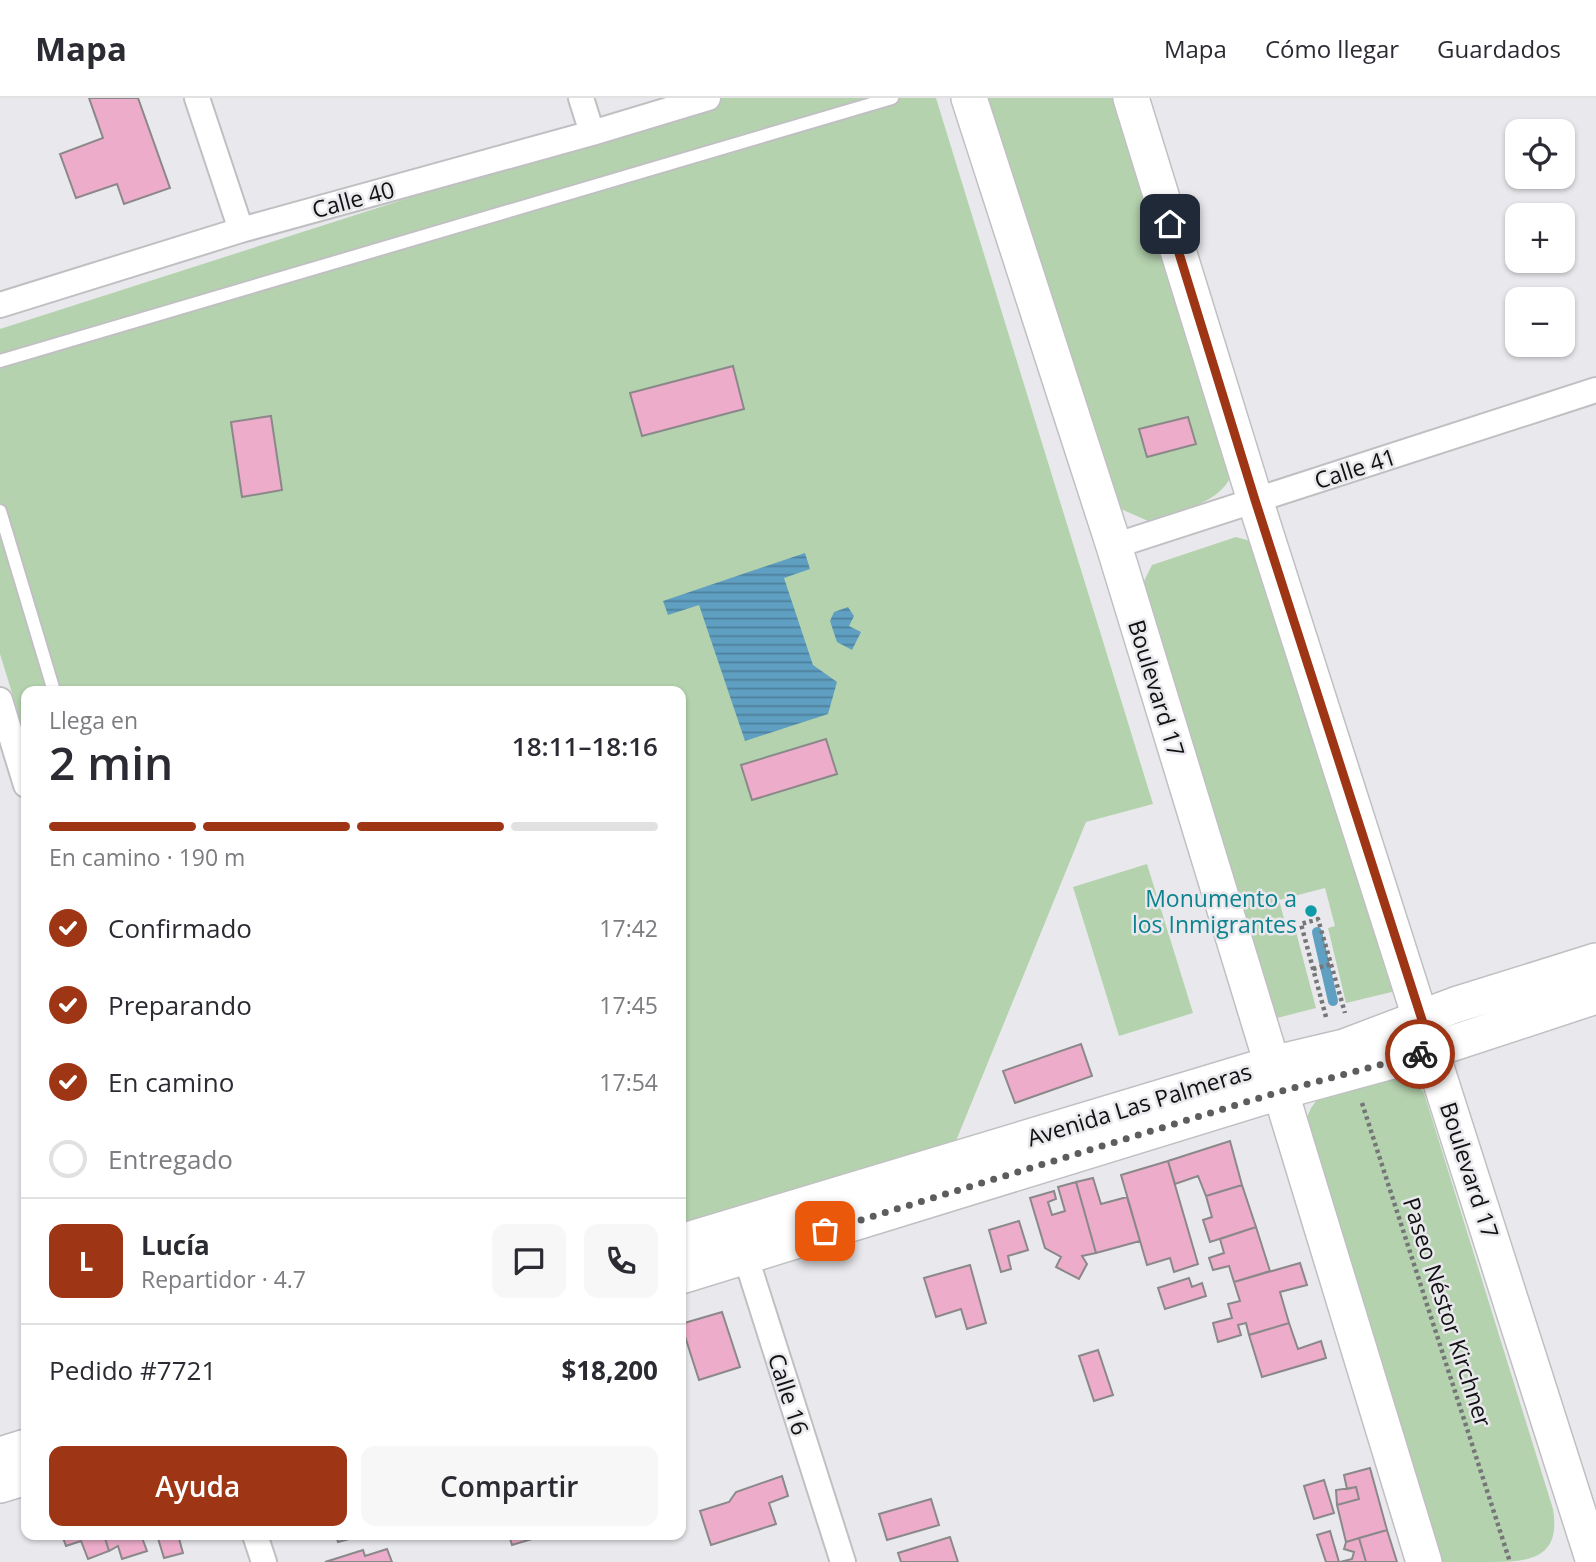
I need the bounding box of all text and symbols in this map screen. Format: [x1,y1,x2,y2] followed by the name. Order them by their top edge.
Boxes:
[35,26,127,71] text: Mapa
[1164,32,1227,65] text: Mapa
[1265,32,1399,65] text: Cómo llegar
[1437,32,1561,65] text: Guardados
[1505,119,1575,357] map controls
[1505,119,1575,189] button: locate
[308,173,398,225] street label: Calle 40
[1140,194,1200,254] pin
[1505,203,1575,273] button: +
[1151,205,1189,243] icon: home
[1505,287,1575,357] button: −
[1310,440,1400,496] street label: Calle 41
[1121,616,1193,760] street label: Boulevard 17
[49,704,138,736] text: Llega en
[512,728,658,764] text: 18:11–18:16
[49,731,173,793] text: 2 min
[49,841,245,873] text: En camino · 190 m
[1132,882,1297,940] place label: Monumento a los Inmigrantes
[1303,903,1319,919] marker: Monumento a los Inmigrantes
[49,909,87,947] icon: check
[108,910,252,946] text: Confirmado
[599,912,658,944] text: 17:42
[49,986,87,1024] icon: check
[108,987,252,1023] text: Preparando
[599,989,658,1021] text: 17:45
[1385,1019,1455,1089] courier
[1401,1035,1439,1073] icon: bike
[1023,1055,1255,1153] street label: Avenida Las Palmeras
[49,1063,87,1101] icon: check
[108,1064,234,1100] text: En camino
[599,1066,658,1098] text: 17:54
[1433,1098,1507,1242] street label: Boulevard 17
[108,1141,233,1177] text: Entregado
[1396,1193,1500,1432] street label: Paseo Néstor Kirchner
[795,1201,855,1261] pin
[806,1212,844,1250] icon: bag
[492,1224,566,1298] button: chat
[584,1224,658,1298] button: phone
[141,1227,210,1263] text: Lucía
[79,1243,93,1279] text: L
[141,1263,306,1295] text: Repartidor · 4.7
[761,1349,817,1439] street label: Calle 16
[49,1352,216,1388] text: Pedido #7721
[561,1352,658,1388] text: $18,200
[49,1446,347,1526] button: Ayuda
[361,1446,658,1526] button: Compartir

